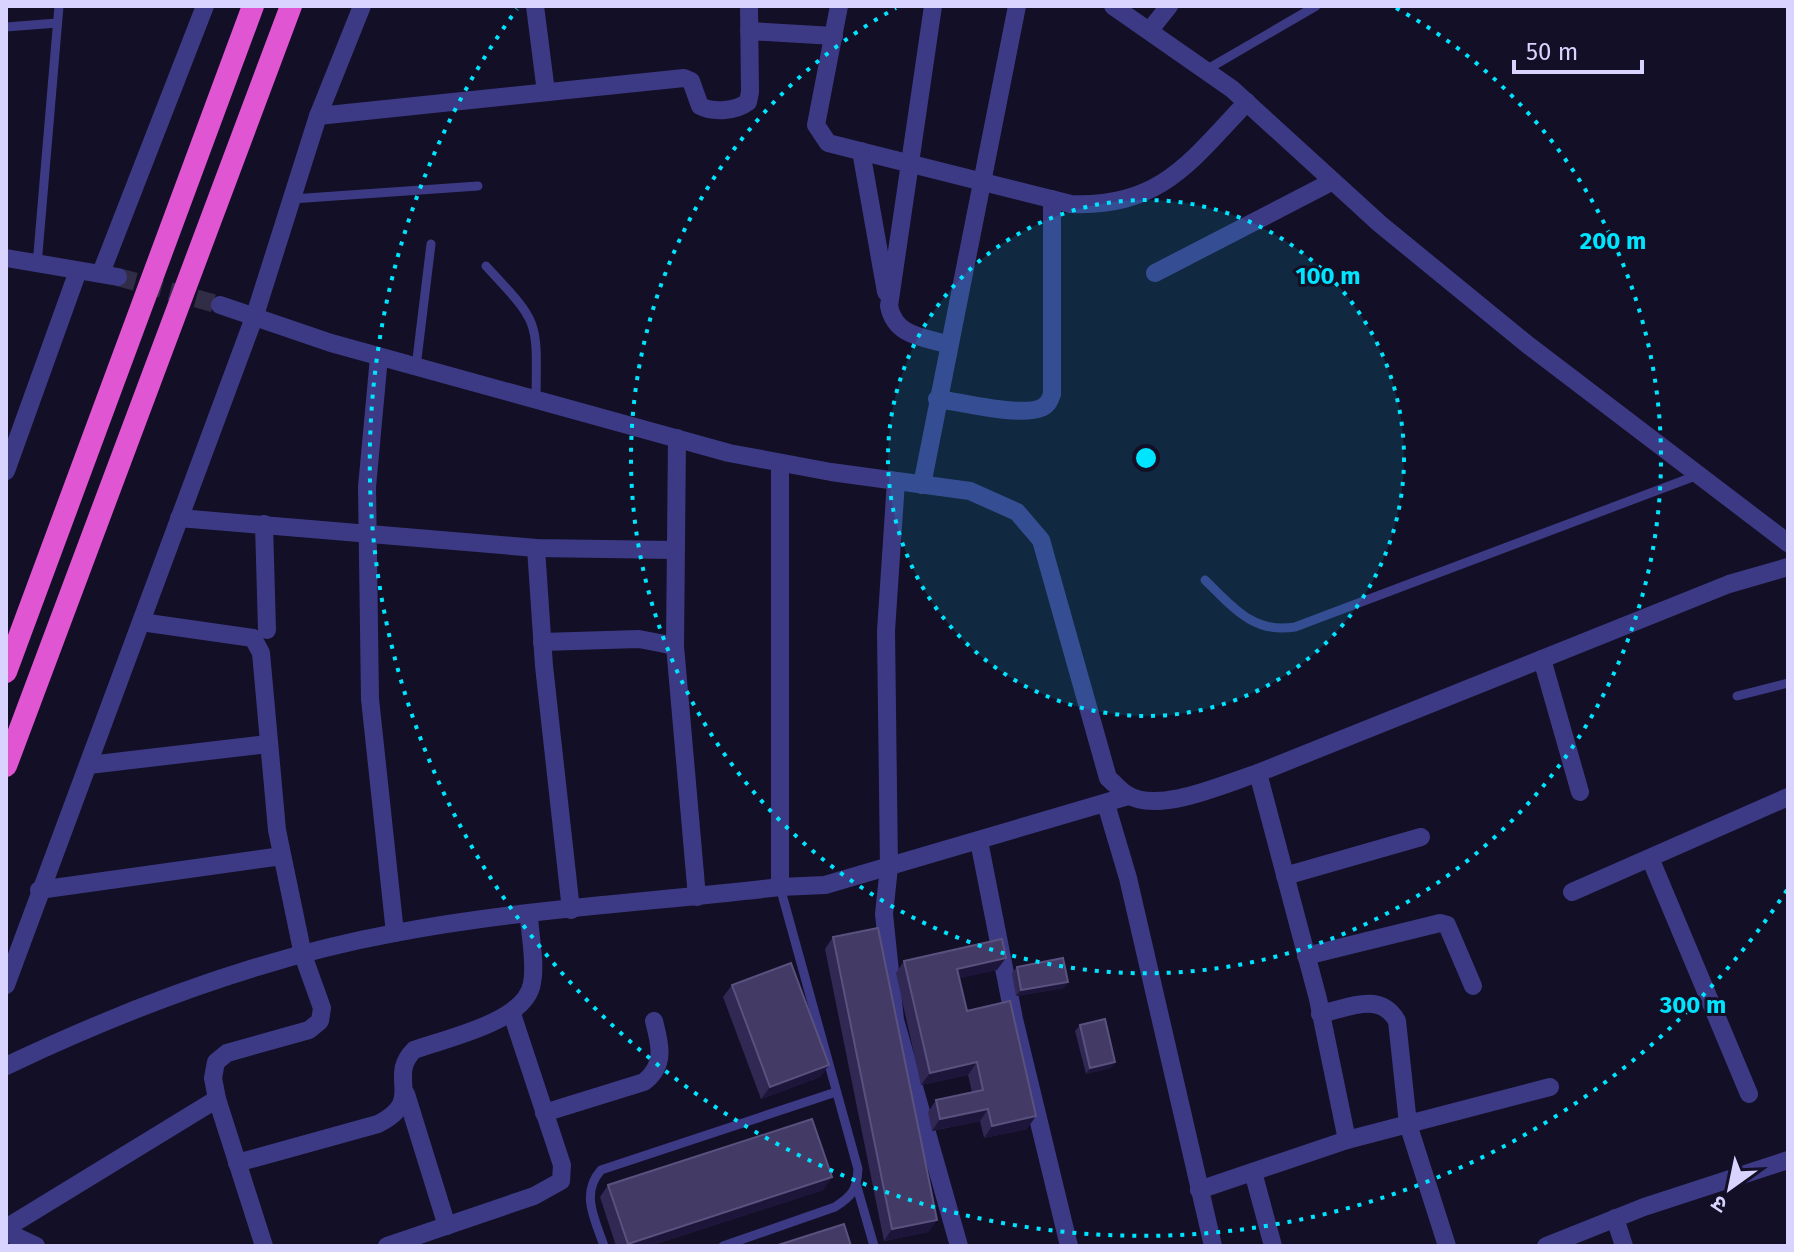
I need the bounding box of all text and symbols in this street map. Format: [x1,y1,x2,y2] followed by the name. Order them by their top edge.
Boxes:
[1514,24,1642,74] scale bar
[1526,38,1578,66] text: 50 m
[1580,227,1646,255] text: 200 m
[1295,262,1361,290] text: 100 m
[1132,444,1160,472] centre of rings
[1659,991,1726,1019] text: 300 m
[1690,1148,1770,1228] north arrow
[1706,1189,1732,1219] text: उ

